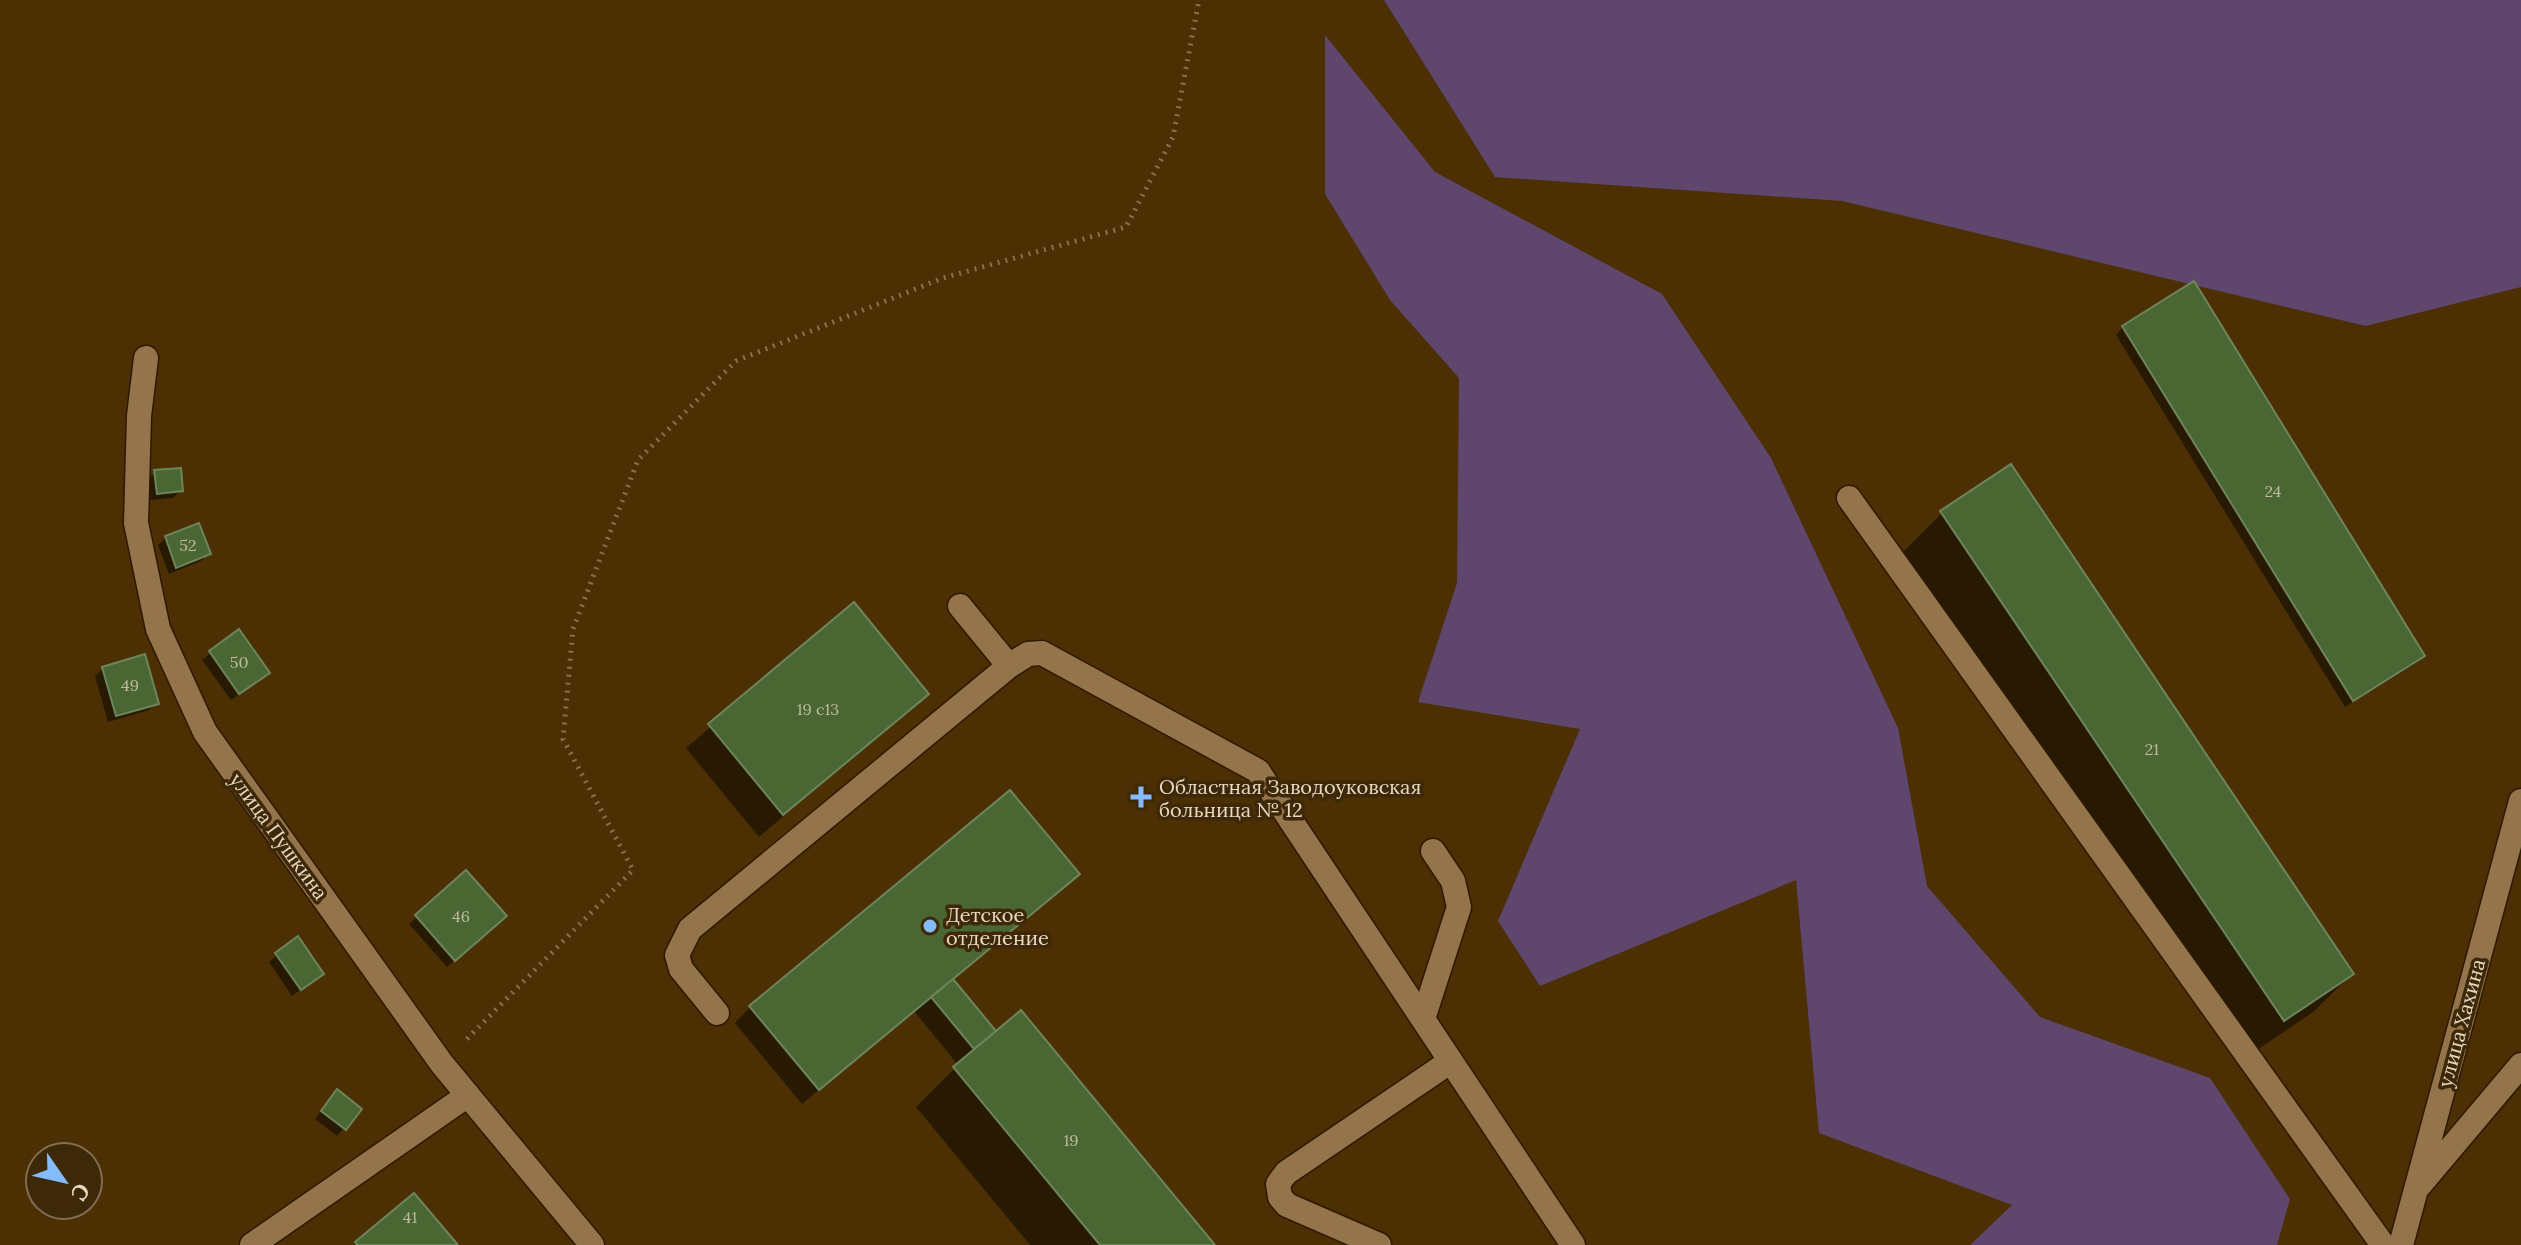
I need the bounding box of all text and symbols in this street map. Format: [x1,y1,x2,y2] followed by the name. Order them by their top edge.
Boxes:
[2265,481,2282,501] house number: 24
[179,535,197,555] house number: 52
[230,652,248,672] house number: 50
[121,675,139,695] house number: 49
[797,699,839,719] house number: 19 с13
[2145,739,2159,759] house number: 21
[225,768,333,904] street label: улица Пушкина
[1159,774,1421,822] place label: Областная Заводоуковская больница № 12
[1130,786,1152,808] marker: Областная Заводоуковская больница № 12
[946,902,1049,950] place label: Детское отделение
[452,906,470,926] house number: 46
[921,917,939,935] marker: Детское отделение
[2432,956,2490,1090] street label: улица Хахина
[1063,1130,1079,1150] house number: 19
[24,1141,104,1221] north arrow
[65,1178,96,1206] text: С
[403,1207,417,1227] house number: 41

